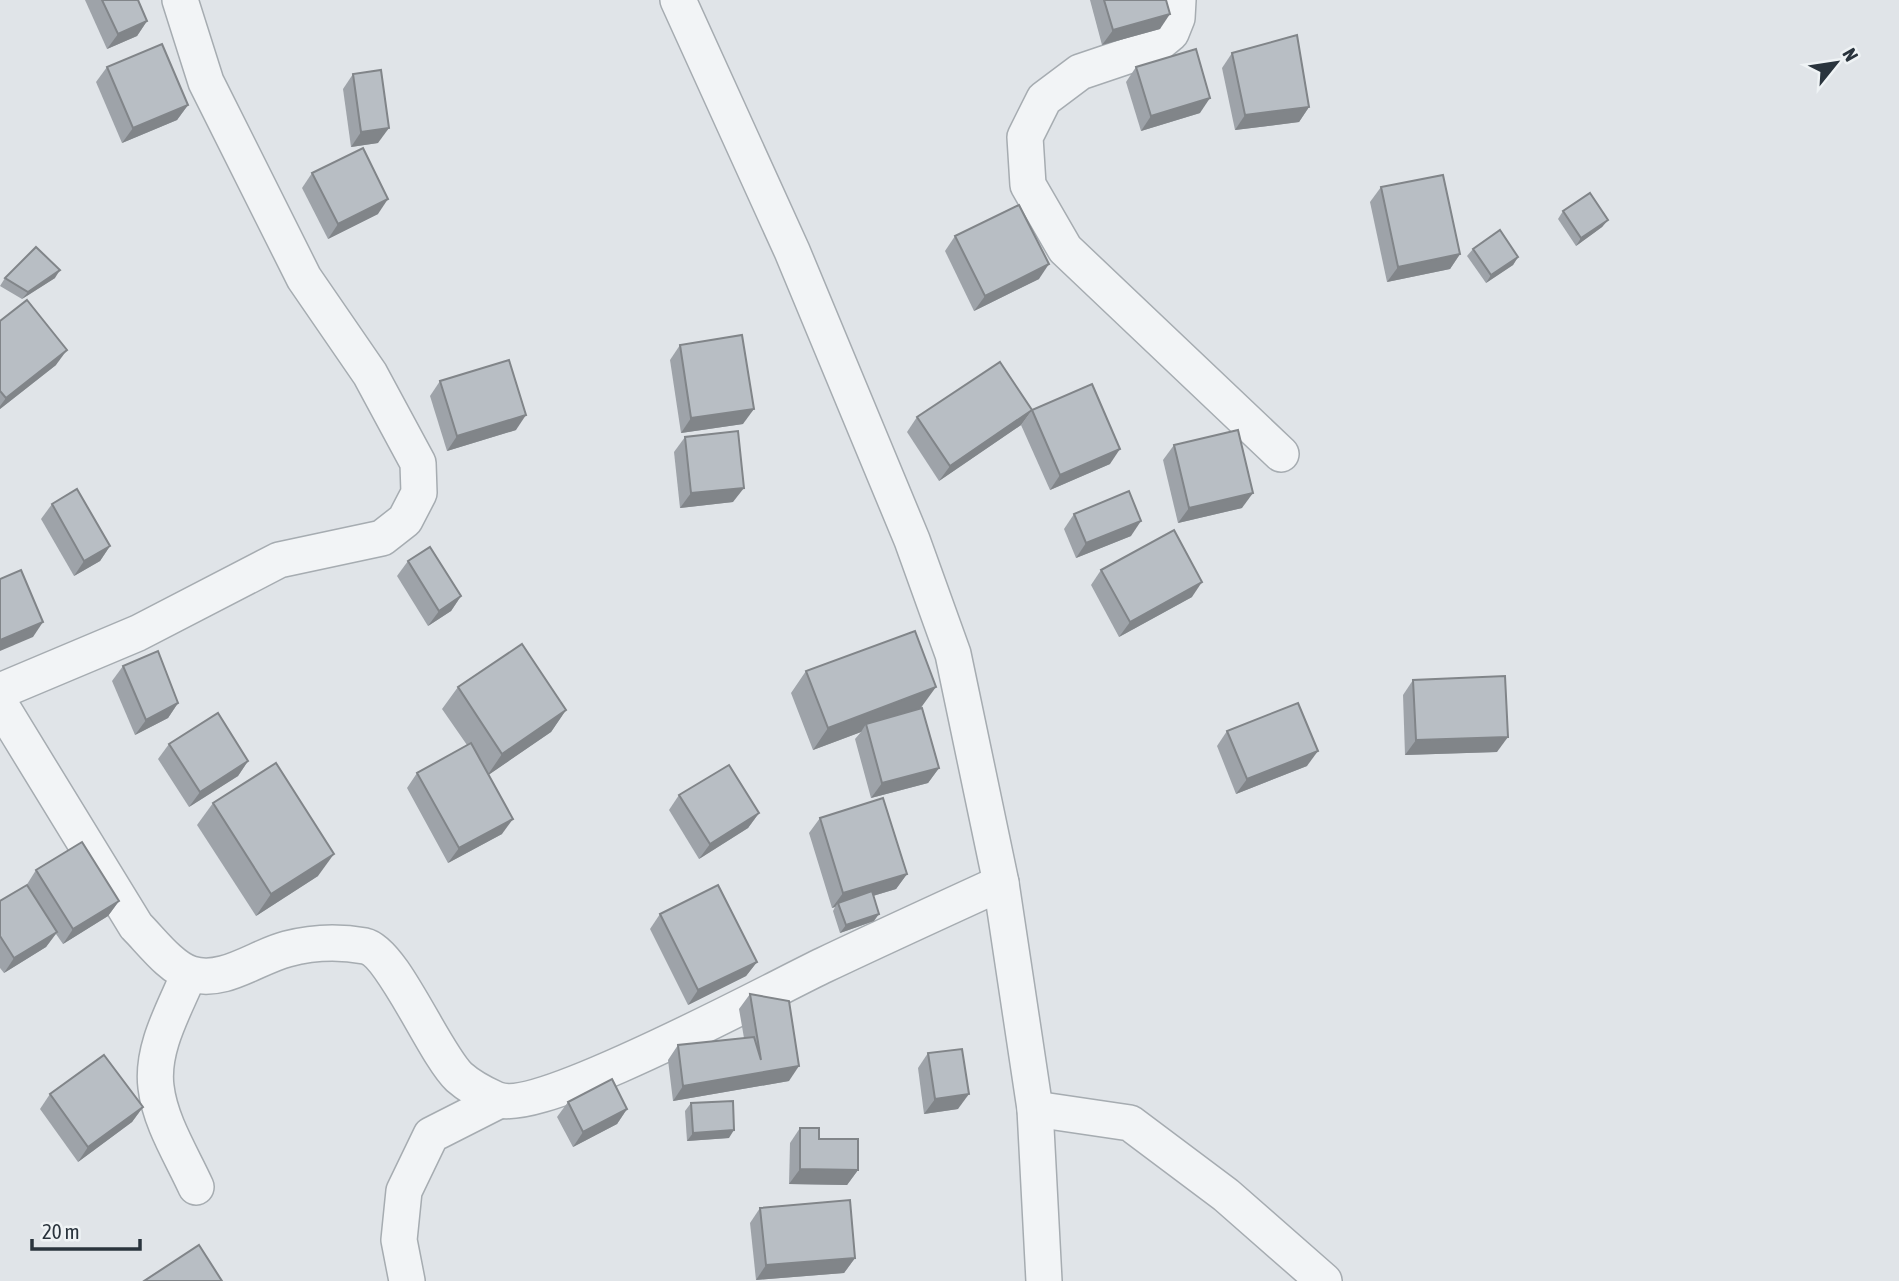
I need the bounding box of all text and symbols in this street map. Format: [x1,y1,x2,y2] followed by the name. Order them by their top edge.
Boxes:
[1801,28,1871,98] north arrow
[1838,44,1863,65] text: N
[32,1208,140,1252] scale bar
[42,1219,80,1243] text: 20 m

